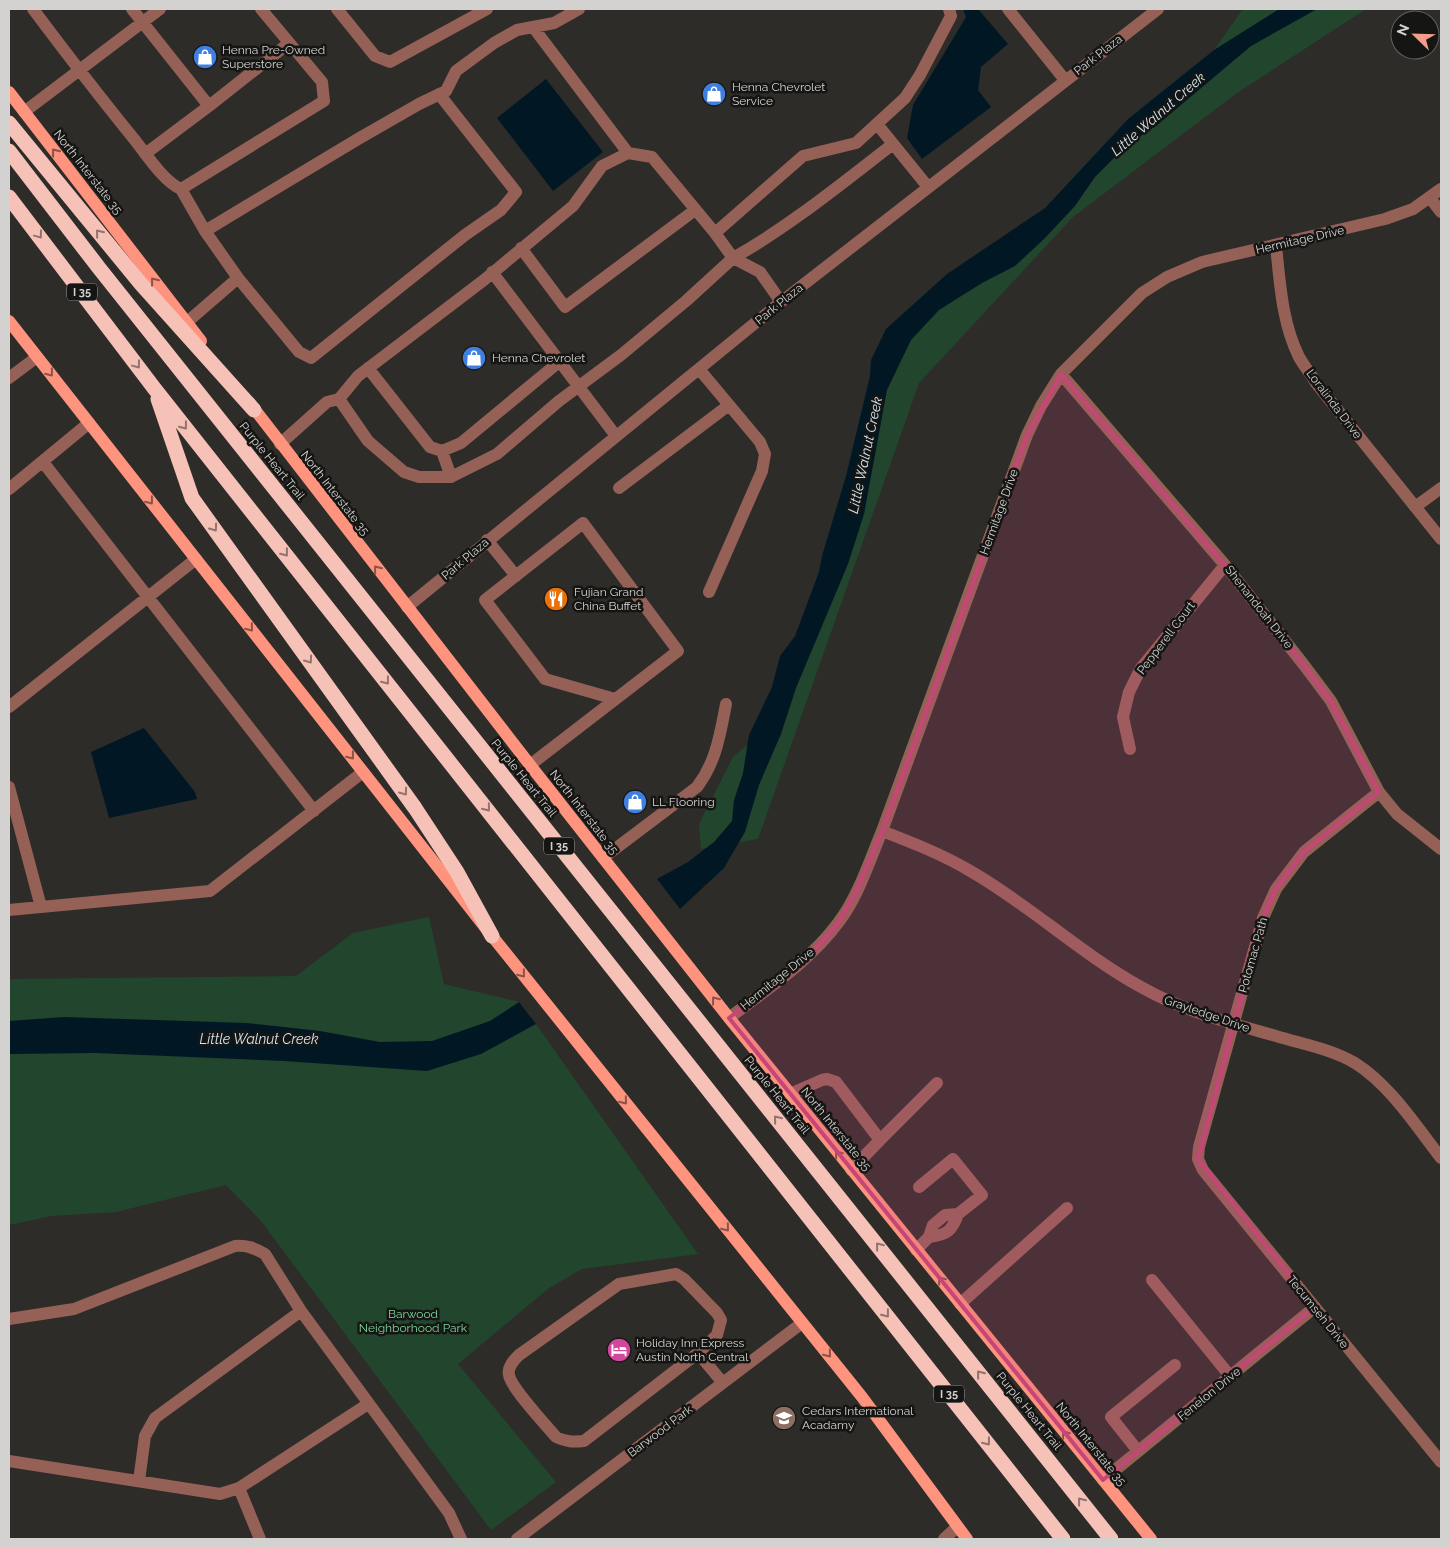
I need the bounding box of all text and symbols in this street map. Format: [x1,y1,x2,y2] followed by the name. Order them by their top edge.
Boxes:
[1390,10,1440,60] north arrow
[1394,22,1412,38] text: N
[1071,32,1125,78] street label: Park Plaza
[222,43,325,71] place label: Henna Pre-Owned Superstore
[192,44,218,70] shop icon: Henna Pre-Owned Superstore
[1108,69,1209,159] water label: Little Walnut Creek
[732,80,825,108] place label: Henna Chevrolet Service
[701,81,727,107] shop icon: Henna Chevrolet Service
[51,127,125,217] street label: North Interstate 35
[52,148,61,158] one-way arrow
[1254,223,1346,257] street label: Hermitage Drive
[33,229,42,239] one-way arrow
[95,229,104,238] one-way arrow
[152,278,160,287] one-way arrow
[752,281,806,327] street label: Park Plaza
[67,284,97,300] road number: I 35
[461,345,487,371] shop icon: Henna Chevrolet
[492,351,585,365] place label: Henna Chevrolet
[131,359,139,368] one-way arrow
[44,367,52,376] one-way arrow
[1303,367,1365,441] street label: Loralinda Drive
[845,395,885,515] water label: Little Walnut Creek
[236,419,308,503] street label: Purple Heart Trail
[179,420,187,429] one-way arrow
[298,448,372,538] street label: North Interstate 35
[977,467,1021,557] street label: Hermitage Drive
[144,495,153,504] one-way arrow
[208,522,217,532] one-way arrow
[439,535,491,583] street label: Park Plaza
[280,548,289,557] one-way arrow
[1222,563,1296,651] street label: Shenandoah Drive
[374,565,383,575] one-way arrow
[574,585,644,613] place label: Fujian Grand China Buffet
[543,586,569,612] restaurant icon: Fujian Grand China Buffet
[1134,599,1198,677] street label: Pepperell Court
[245,623,254,632] one-way arrow
[303,654,312,664] one-way arrow
[380,675,388,684] one-way arrow
[488,736,560,820] street label: Purple Heart Trail
[345,750,353,759] one-way arrow
[547,767,621,857] street label: North Interstate 35
[398,786,406,795] one-way arrow
[622,789,648,815] shop icon: LL Flooring
[652,795,715,809] place label: LL Flooring
[481,803,490,812] one-way arrow
[544,838,574,854] road number: I 35
[1236,916,1270,994] street label: Potomac Path
[737,945,817,1013] street label: Hermitage Drive
[517,969,526,978] one-way arrow
[1162,993,1252,1035] street label: Grayledge Drive
[712,997,720,1006] one-way arrow
[199,1031,319,1047] water label: Little Walnut Creek
[741,1053,813,1137] street label: Purple Heart Trail
[798,1085,874,1174] street label: North Interstate 35
[619,1095,627,1104] one-way arrow
[774,1116,783,1125] one-way arrow
[836,1151,844,1160] one-way arrow
[720,1222,729,1232] one-way arrow
[875,1243,884,1252] one-way arrow
[1284,1273,1352,1351] street label: Tecumseh Drive
[937,1277,946,1286] one-way arrow
[359,1307,468,1335] park label: Barwood Neighborhood Park
[881,1308,889,1317] one-way arrow
[636,1336,749,1364] place label: Holiday Inn Express Austin North Central
[606,1337,632,1363] hotel icon: Holiday Inn Express Austin North Central
[822,1349,831,1358] one-way arrow
[1175,1364,1243,1424] street label: Fenelon Drive
[993,1369,1065,1453] street label: Purple Heart Trail
[976,1370,985,1379] one-way arrow
[934,1386,964,1402] road number: I 35
[1053,1400,1129,1489] street label: North Interstate 35
[625,1402,696,1460] street label: Barwood Park
[802,1404,914,1432] place label: Cedars International Acadamy
[771,1405,797,1431] school or university icon: Cedars International Acadamy
[1063,1431,1071,1440] one-way arrow
[981,1436,989,1445] one-way arrow
[1078,1497,1087,1507] one-way arrow

